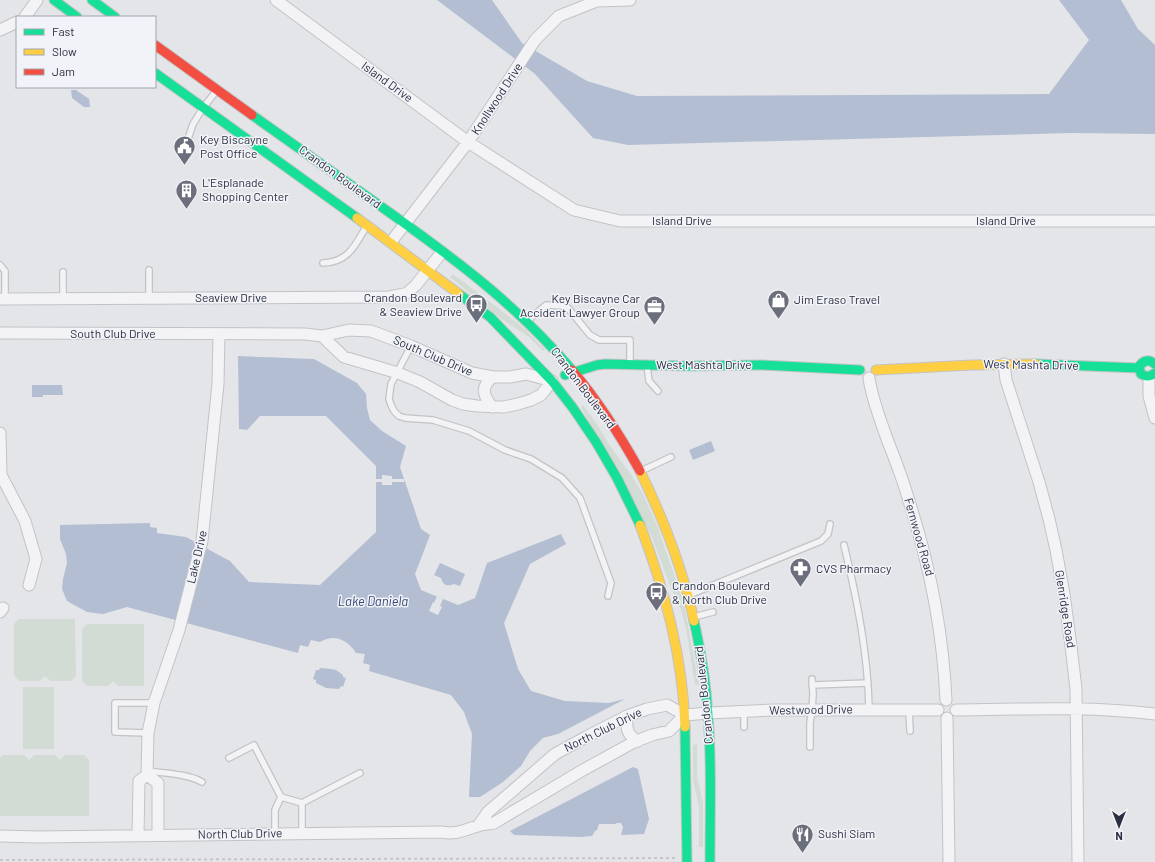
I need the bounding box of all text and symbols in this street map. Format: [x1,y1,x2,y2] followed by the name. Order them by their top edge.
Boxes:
[16,16,156,88] legend
[52,24,75,38] text: Fast
[52,44,77,58] text: Slow
[359,58,416,104] street label: Island Drive
[468,60,525,137] street label: Knollwood Drive
[52,64,75,78] text: Jam
[200,132,268,160] place label: Key Biscayne Post Office
[172,134,198,167] public building icon: Key Biscayne Post Office
[297,142,384,211] street label: Crandon Boulevard
[202,175,289,203] place label: L'Esplanade Shopping Center
[174,177,200,210] building icon: L'Esplanade Shopping Center
[652,213,712,227] street label: Island Drive
[976,213,1036,227] street label: Island Drive
[765,287,791,320] shop icon: Jim Eraso Travel
[195,290,267,304] street label: Seaview Drive
[364,290,462,318] place label: Crandon Boulevard & Seaview Drive
[520,291,641,319] place label: Key Biscayne Car Accident Lawyer Group
[464,292,490,325] bus stop icon: Crandon Boulevard & Seaview Drive
[794,292,880,306] place label: Jim Eraso Travel
[642,293,668,326] office icon: Key Biscayne Car Accident Lawyer Group
[70,326,156,340] street label: South Club Drive
[391,332,475,378] street label: South Club Drive
[549,344,619,431] street label: Crandon Boulevard
[983,356,1079,372] street label: West Mashta Drive
[656,357,752,371] street label: West Mashta Drive
[902,496,938,577] street label: Fernwood Road
[183,529,209,585] street label: Lake Drive
[788,556,814,589] pharmacy icon: CVS Pharmacy
[816,561,892,575] place label: CVS Pharmacy
[1053,569,1079,649] street label: Glenridge Road
[672,578,770,606] place label: Crandon Boulevard & North Club Drive
[644,580,670,613] bus stop icon: Crandon Boulevard & North Club Drive
[338,593,408,609] water label: Lake Daniela
[691,646,715,745] street label: Crandon Boulevard
[769,701,853,717] street label: Westwood Drive
[561,704,644,754] street label: North Club Drive
[1099,806,1139,846] north arrow
[789,821,815,854] restaurant icon: Sushi Siam
[198,825,282,841] street label: North Club Drive
[818,826,875,840] place label: Sushi Siam
[1115,830,1123,843] text: N

